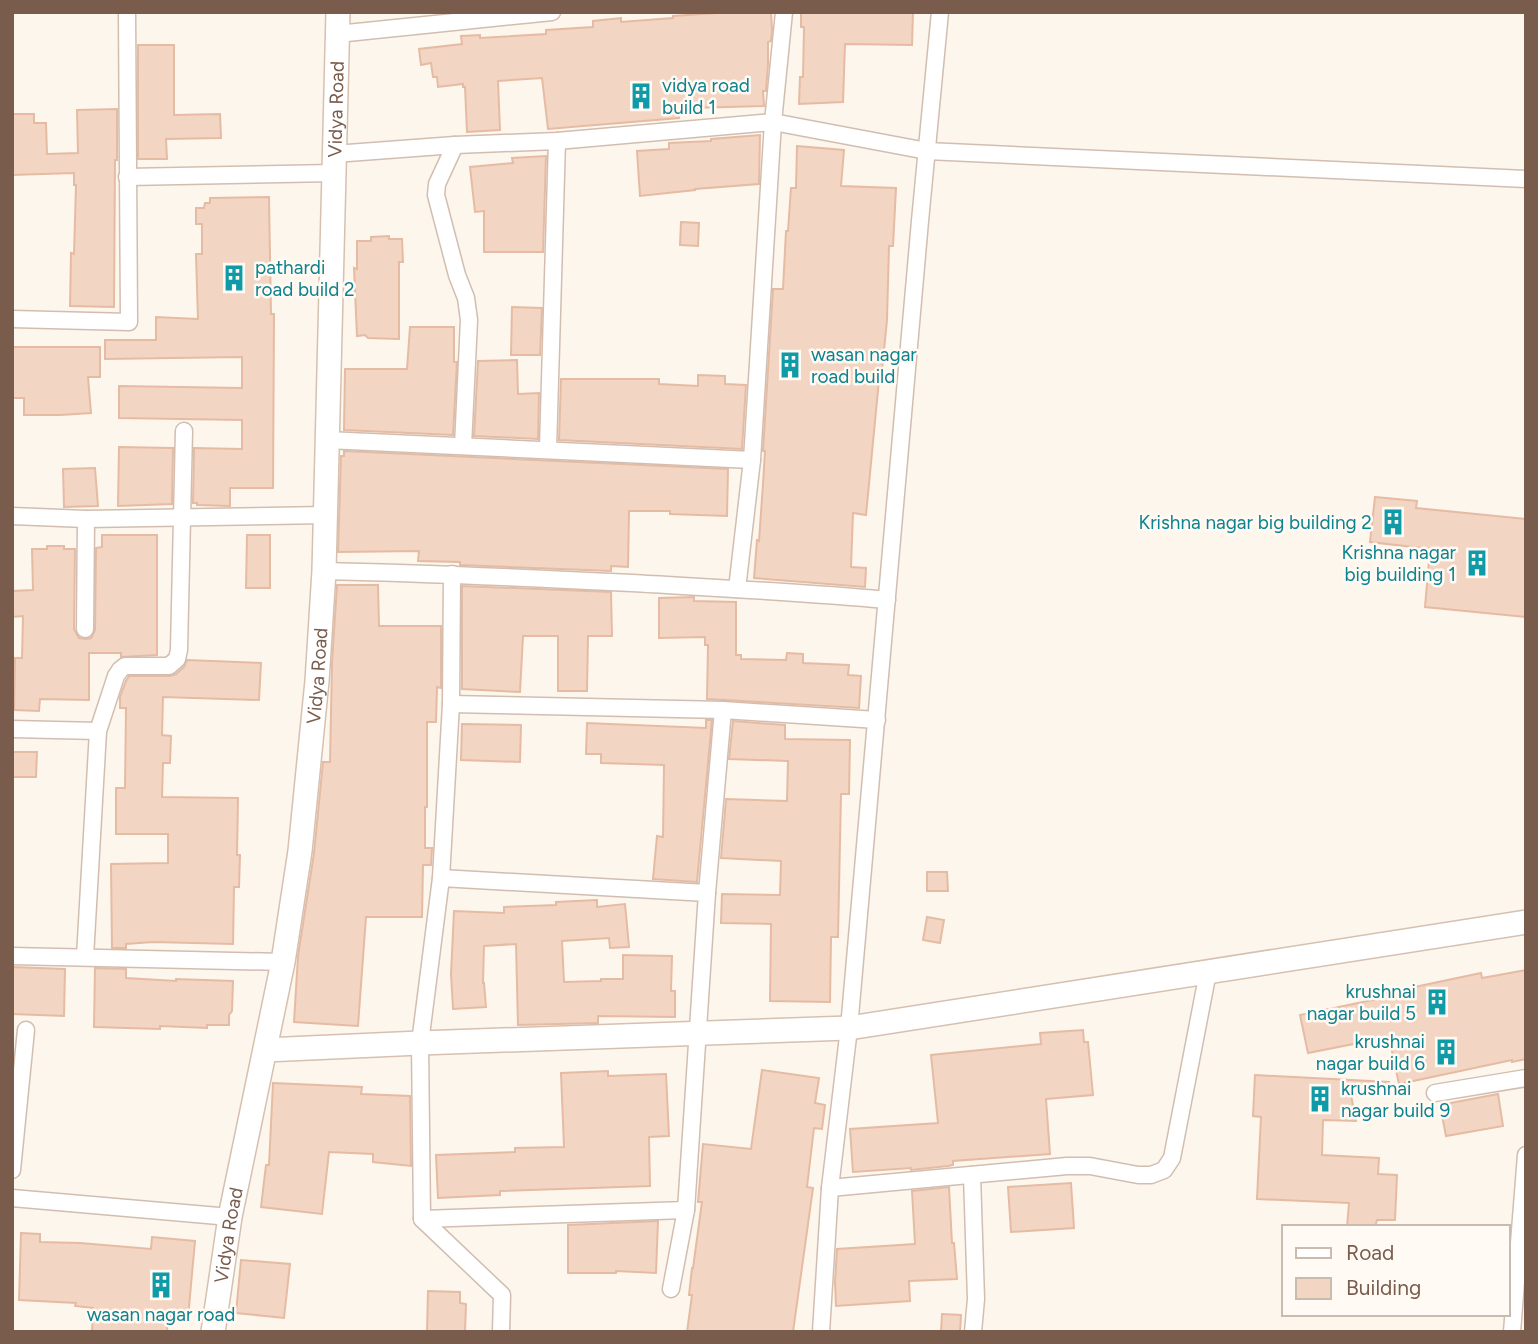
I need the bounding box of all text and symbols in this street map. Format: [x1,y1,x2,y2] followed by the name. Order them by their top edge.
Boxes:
[323,61,348,158] street label: Vidya Road
[662,74,750,119] place label: vidya road build 1
[626,81,656,111] building icon: vidya road build 1
[255,256,355,301] place label: pathardi road build 2
[219,263,249,293] building icon: pathardi road build 2
[811,343,917,388] place label: wasan nagar road build
[775,350,805,380] building icon: wasan nagar road build
[1378,507,1408,537] building icon: Krishna nagar big building 2
[1139,511,1372,534] place label: Krishna nagar big building 2
[1342,541,1457,586] place label: Krishna nagar big building 1
[1462,548,1492,578] building icon: Krishna nagar big building 1
[301,627,332,725] street label: Vidya Road
[1307,980,1416,1025] place label: krushnai nagar build 5
[1422,987,1452,1017] building icon: krushnai nagar build 5
[1316,1030,1425,1075] place label: krushnai nagar build 6
[1431,1037,1461,1067] building icon: krushnai nagar build 6
[1341,1077,1450,1122] place label: krushnai nagar build 9
[1305,1084,1335,1114] building icon: krushnai nagar build 9
[209,1185,247,1285] street label: Vidya Road
[1282,1225,1510,1316] legend
[1346,1240,1394,1265] text: Road
[146,1270,176,1300] building icon: wasan nagar road
[1346,1275,1421,1300] text: Building
[87,1303,235,1326] place label: wasan nagar road

